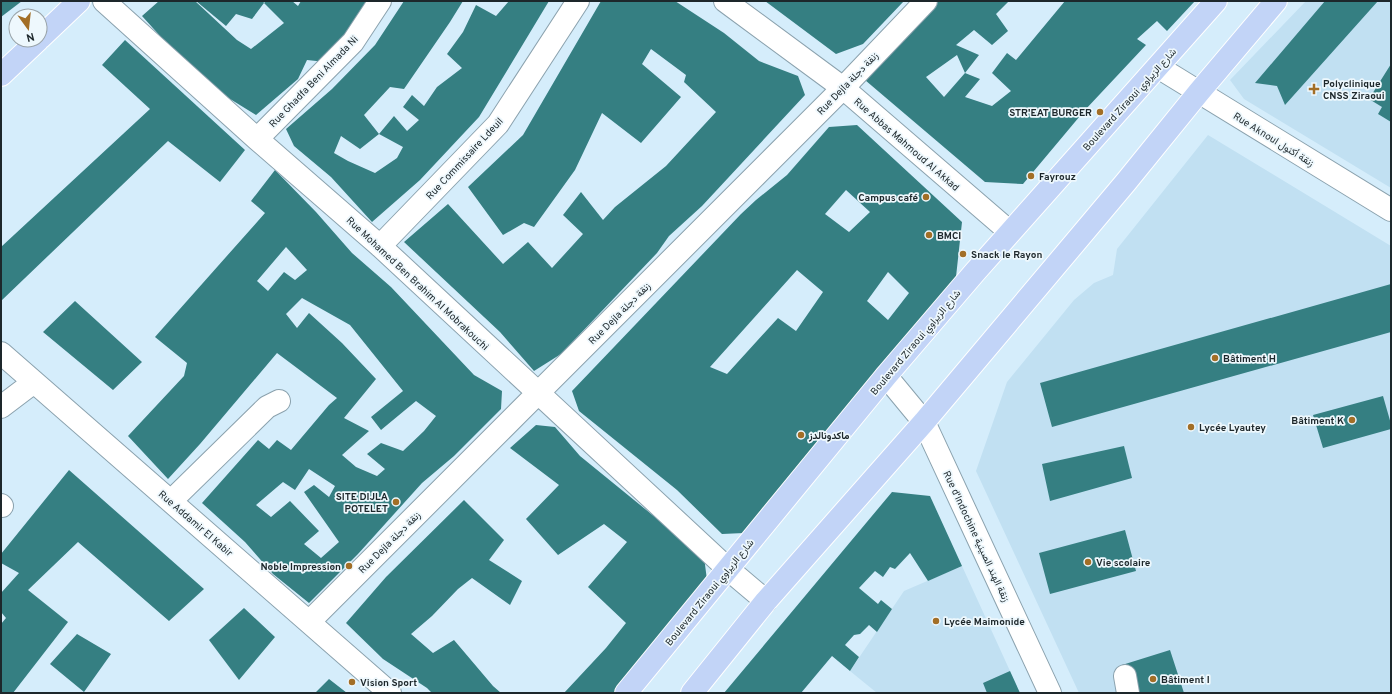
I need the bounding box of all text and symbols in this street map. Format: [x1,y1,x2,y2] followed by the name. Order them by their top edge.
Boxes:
[8,8,48,48] north arrow
[25,29,36,44] text: N
[267,33,361,131] street label: Rue Ghadfa Beni Almada Ni
[1081,46,1181,155] street label: Boulevard Ziraoui شارع الزيراوي
[815,50,881,118] street label: Rue Dejla زنقة دجلة
[1323,78,1385,103] place label: Polyclinique CNSS Ziraoui
[1308,83,1320,95] marker: Polyclinique CNSS Ziraoui
[851,96,961,195] street label: Rue Abbas Mahmoud Al Akkad
[1009,107,1092,120] place label: STR'EAT BURGER
[1095,107,1105,117] marker: STR'EAT BURGER
[1230,110,1316,170] street label: Rue Aknoul زنقة أكنول
[424,115,506,203] street label: Rue Commissaire Ldeuil
[1026,171,1036,181] marker: Fayrouz
[1039,171,1076,184] place label: Fayrouz
[858,192,918,205] place label: Campus café
[921,192,931,202] marker: Campus café
[343,215,491,354] street label: Rue Mohamed Ben Brahim Al Mobrakouchi
[924,230,934,240] marker: BMCI
[937,230,961,243] place label: BMCI
[958,249,968,259] marker: Snack le Rayon
[971,249,1042,262] place label: Snack le Rayon
[586,280,654,348] street label: Rue Dejla زنقة دجلة
[868,287,965,399] street label: Boulevard Ziraoui شارع الزيراوي
[1210,353,1220,363] marker: Bâtiment H
[1223,353,1276,366] place label: Bâtiment H
[1291,415,1344,428] place label: Bâtiment K
[1347,415,1357,425] marker: Bâtiment K
[1186,422,1196,432] marker: Lycée Lyautey
[1199,422,1266,435] place label: Lycée Lyautey
[796,430,806,440] marker: ماكدونالدز
[808,430,850,443] place label: ماكدونالدز
[939,469,1012,604] street label: Rue d'Indochine زنقة الهند الصينية
[155,488,235,560] street label: Rue Addamir El Kabir
[336,491,388,516] place label: SITE DIJLA POTELET
[391,497,401,507] marker: SITE DIJLA POTELET
[356,509,424,577] street label: Rue Dejla زنقة دجلة
[663,537,758,650] street label: Boulevard Ziraoui شارع الزيراوي
[1083,557,1093,567] marker: Vie scolaire
[1096,557,1151,570] place label: Vie scolaire
[260,561,341,574] place label: Noble Impression
[344,561,354,571] marker: Noble Impression
[931,616,941,626] marker: Lycée Maimonide
[944,616,1025,629] place label: Lycée Maimonide
[1148,674,1158,684] marker: Bâtiment I
[1161,674,1210,687] place label: Bâtiment I
[347,677,357,687] marker: Vision Sport
[360,677,417,690] place label: Vision Sport

